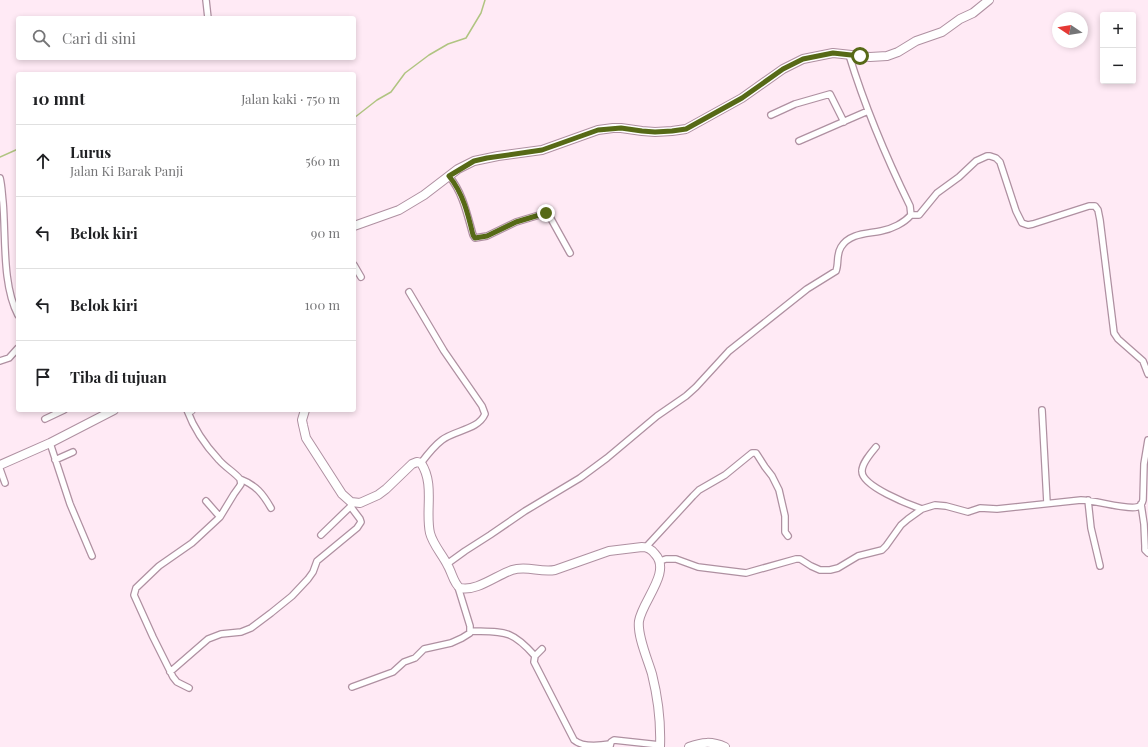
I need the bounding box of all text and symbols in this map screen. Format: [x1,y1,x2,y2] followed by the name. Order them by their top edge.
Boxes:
[1052,12,1088,48] north arrow
[1100,12,1136,84] map controls
[1100,12,1136,48] button: +
[16,16,356,60] search box
[30,27,52,49] icon: search
[62,28,136,48] text: Cari di sini
[851,47,869,65] route start
[1100,48,1136,84] button: −
[32,87,85,109] text: 10 mnt
[241,90,340,107] text: Jalan kaki · 750 m
[70,142,111,162] text: Lurus
[32,150,54,172] icon: ahead
[305,152,340,169] text: 560 m
[70,162,183,179] text: Jalan Ki Barak Panji
[537,204,555,222] route end
[32,222,54,244] icon: left
[70,223,138,243] text: Belok kiri
[311,224,340,241] text: 90 m
[32,294,54,316] icon: left
[70,295,138,315] text: Belok kiri
[305,296,340,313] text: 100 m
[32,366,54,388] icon: arrive
[70,367,167,387] text: Tiba di tujuan

